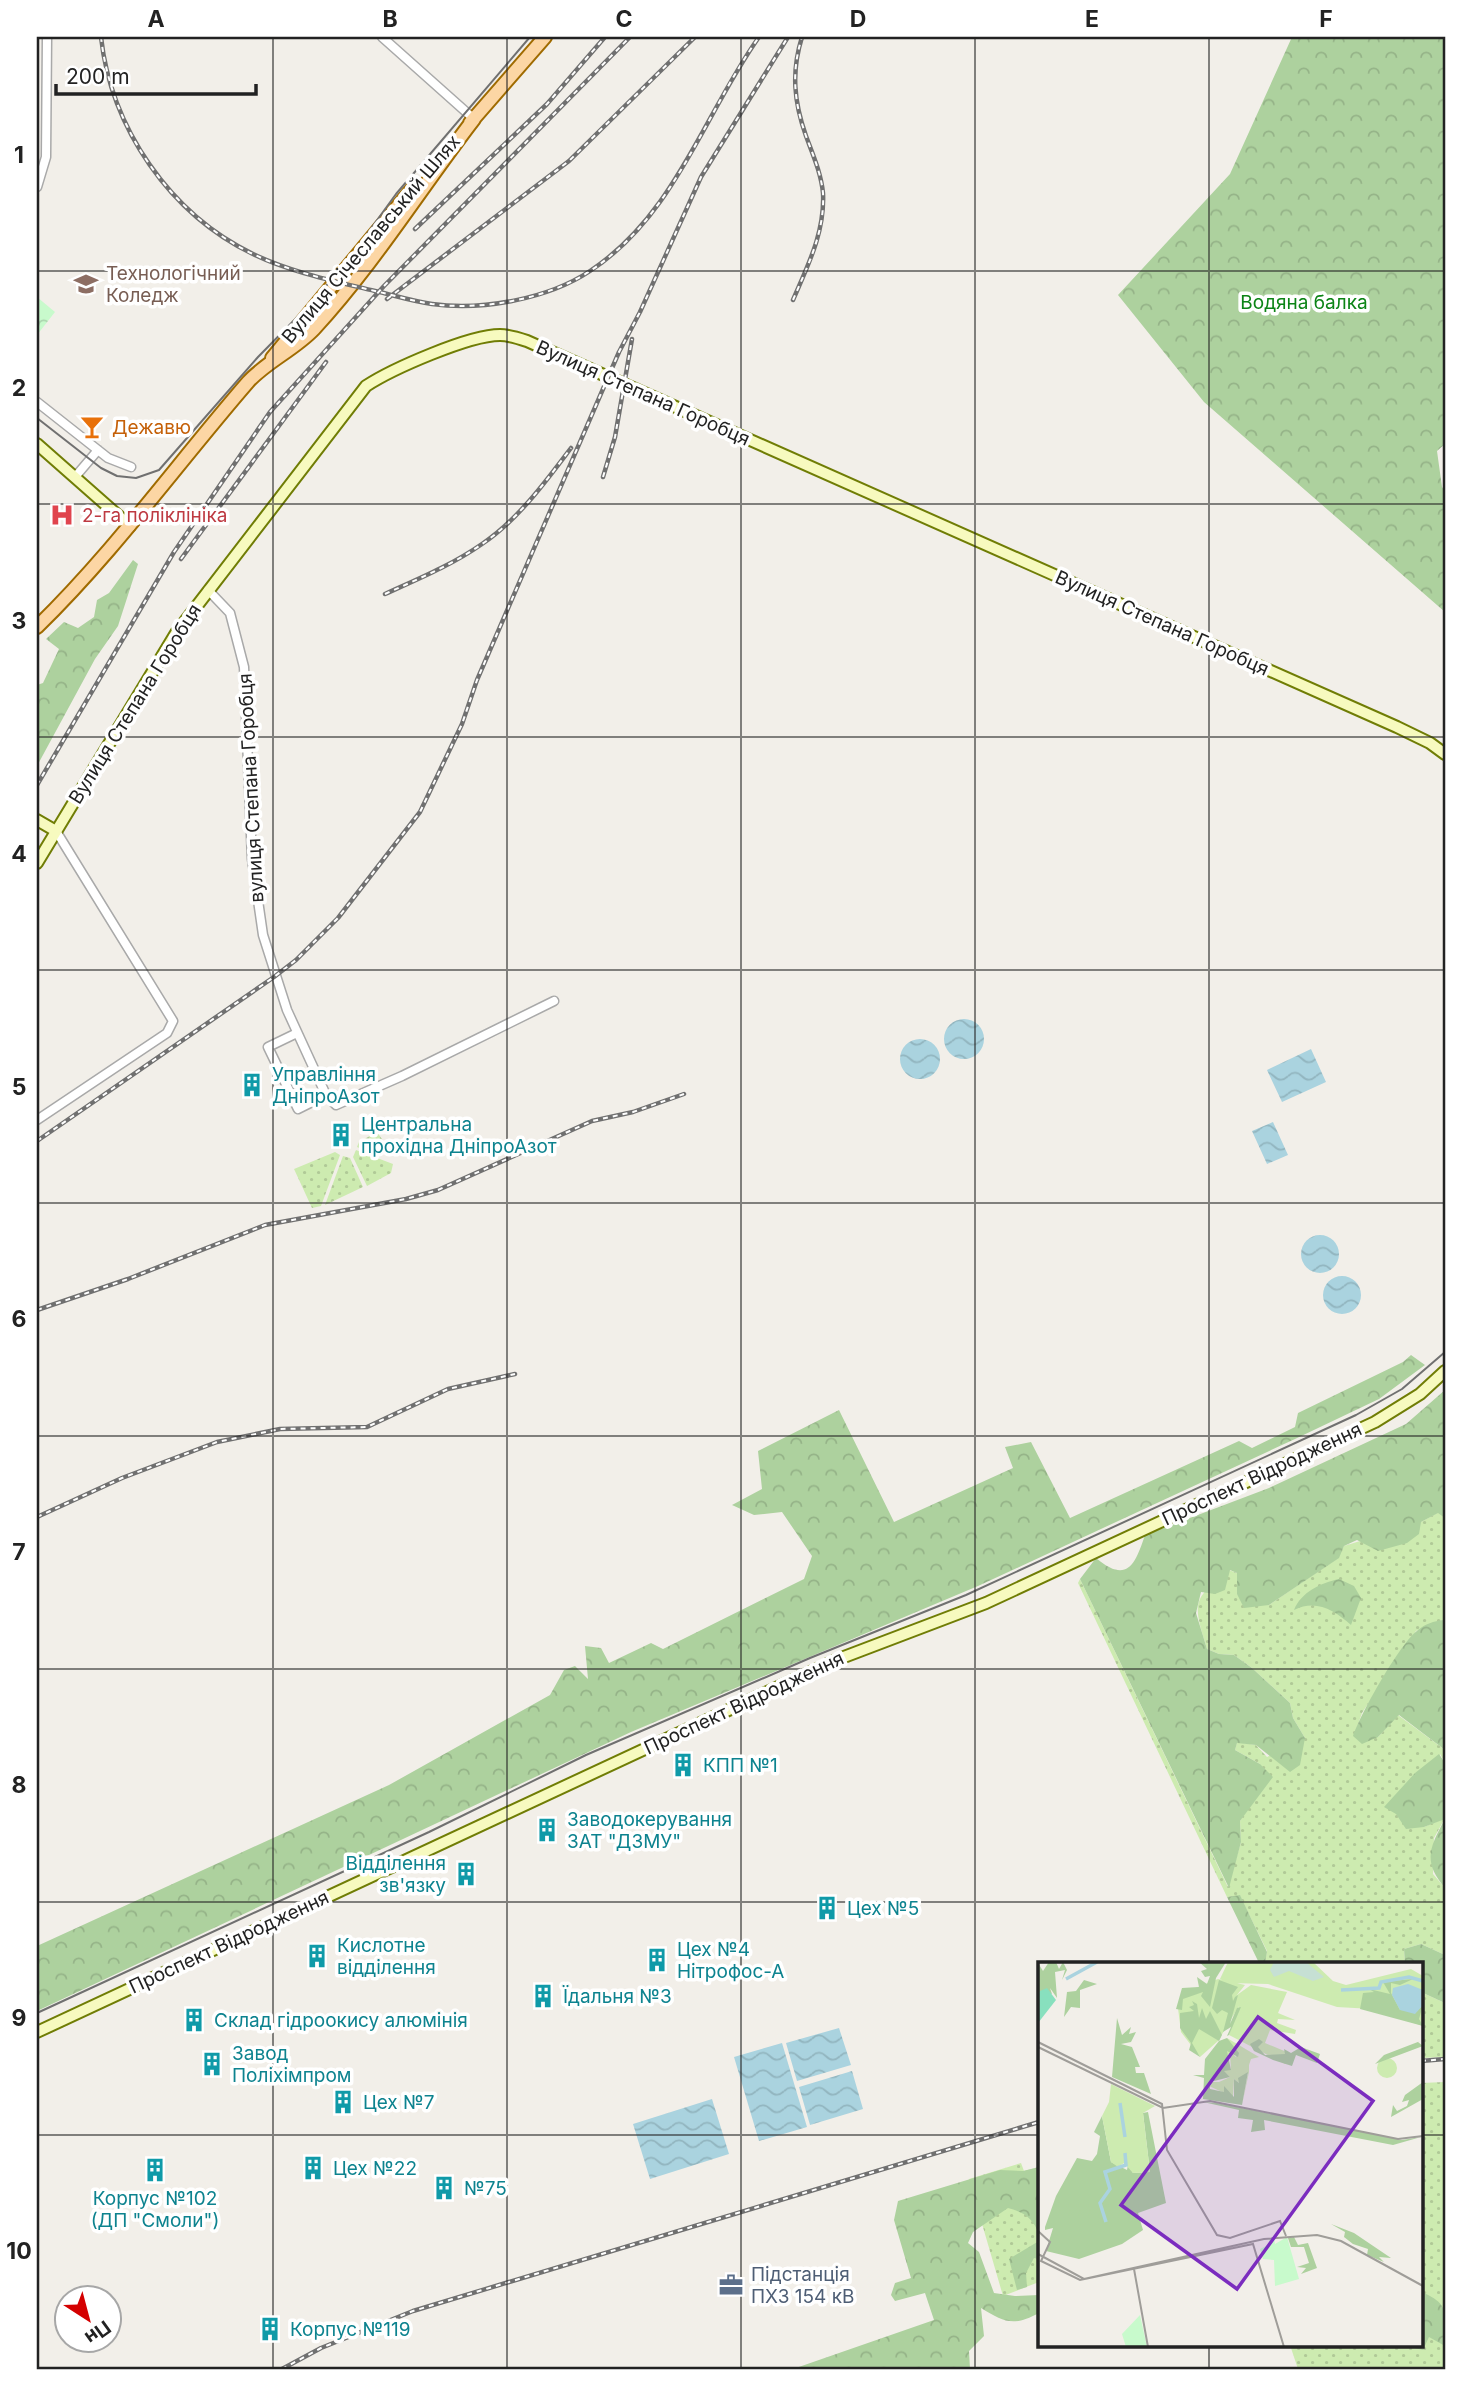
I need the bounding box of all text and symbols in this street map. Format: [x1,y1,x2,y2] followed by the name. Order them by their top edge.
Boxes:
[147,5,165,33] text: A
[382,5,398,33] text: B
[615,5,633,33] text: C
[850,5,866,33] text: D
[1085,5,1099,33] text: E
[1319,5,1333,33] text: F
[56,52,256,96] scale bar
[66,64,130,89] text: 200 m
[277,130,465,348] street label: Вулиця Січеславський Шлях
[14,141,24,169] text: 1
[106,262,241,307] place label: Технологічний Коледж
[72,270,100,298] school or university icon: Технологічний Коледж
[1240,291,1368,314] park label: Водяна балка
[533,335,753,451] street label: Вулиця Степана Горобця
[12,374,26,402] text: 2
[78,413,106,441] bar icon: Дежавю
[112,416,191,439] place label: Дежавю
[48,501,76,529] hospital icon: 2-га поліклініка
[82,504,227,527] place label: 2-га поліклініка
[1052,565,1272,681] street label: Вулиця Степана Горобця
[64,600,206,808] street label: Вулиця Степана Горобця
[12,607,26,635] text: 3
[234,673,268,903] street label: вулиця Степана Горобця
[11,840,27,868] text: 4
[272,1063,380,1108] place label: Управління ДніпроАзот
[238,1071,266,1099] building icon: Управління ДніпроАзот
[12,1073,26,1101] text: 5
[361,1113,557,1158] place label: Центральна прохідна ДніпроАзот
[327,1121,355,1149] building icon: Центральна прохідна ДніпроАзот
[12,1305,26,1333] text: 6
[1158,1418,1366,1530] street label: Проспект Відродження
[12,1538,26,1566] text: 7
[640,1647,848,1759] street label: Проспект Відродження
[669,1751,697,1779] building icon: КПП №1
[703,1754,778,1777] place label: КПП №1
[12,1771,26,1799] text: 8
[567,1808,732,1853] place label: Заводокерування ЗАТ "ДЗМУ"
[533,1816,561,1844] building icon: Заводокерування ЗАТ "ДЗМУ"
[345,1852,446,1897] place label: Відділення зв'язку
[452,1860,480,1888] building icon: Відділення зв'язку
[125,1886,333,1998] street label: Проспект Відродження
[813,1894,841,1922] building icon: Цех №5
[847,1897,919,1920] place label: Цех №5
[337,1934,436,1979] place label: Кислотне відділення
[677,1938,784,1983] place label: Цех №4 Нітрофос-А
[303,1942,331,1970] building icon: Кислотне відділення
[643,1946,671,1974] building icon: Цех №4 Нітрофос-А
[1038,1962,1422,2346] inset map
[529,1982,557,2010] building icon: Їдальня №3
[562,1985,672,2008] place label: Їдальня №3
[12,2004,26,2032] text: 9
[180,2006,208,2034] building icon: Склад гідроокису алюмінія
[214,2009,468,2032] place label: Склад гідроокису алюмінія
[232,2042,351,2087] place label: Завод Поліхімпром
[198,2050,226,2078] building icon: Завод Поліхімпром
[329,2088,357,2116] building icon: Цех №7
[363,2091,435,2114] place label: Цех №7
[299,2154,327,2182] building icon: Цех №22
[141,2156,169,2184] building icon: Корпус №102 (ДП "Смоли")
[333,2157,417,2180] place label: Цех №22
[430,2174,458,2202] building icon: №75
[464,2177,507,2200] place label: №75
[91,2187,219,2232] place label: Корпус №102 (ДП "Смоли")
[6,2237,32,2265] text: 10
[751,2263,854,2308] place label: Підстанція ПХЗ 154 кВ
[717,2271,745,2299] office icon: Підстанція ПХЗ 154 кВ
[52,2284,122,2354] north arrow
[80,2315,115,2349] text: Пн
[256,2315,284,2343] building icon: Корпус №119
[290,2318,410,2341] place label: Корпус №119

